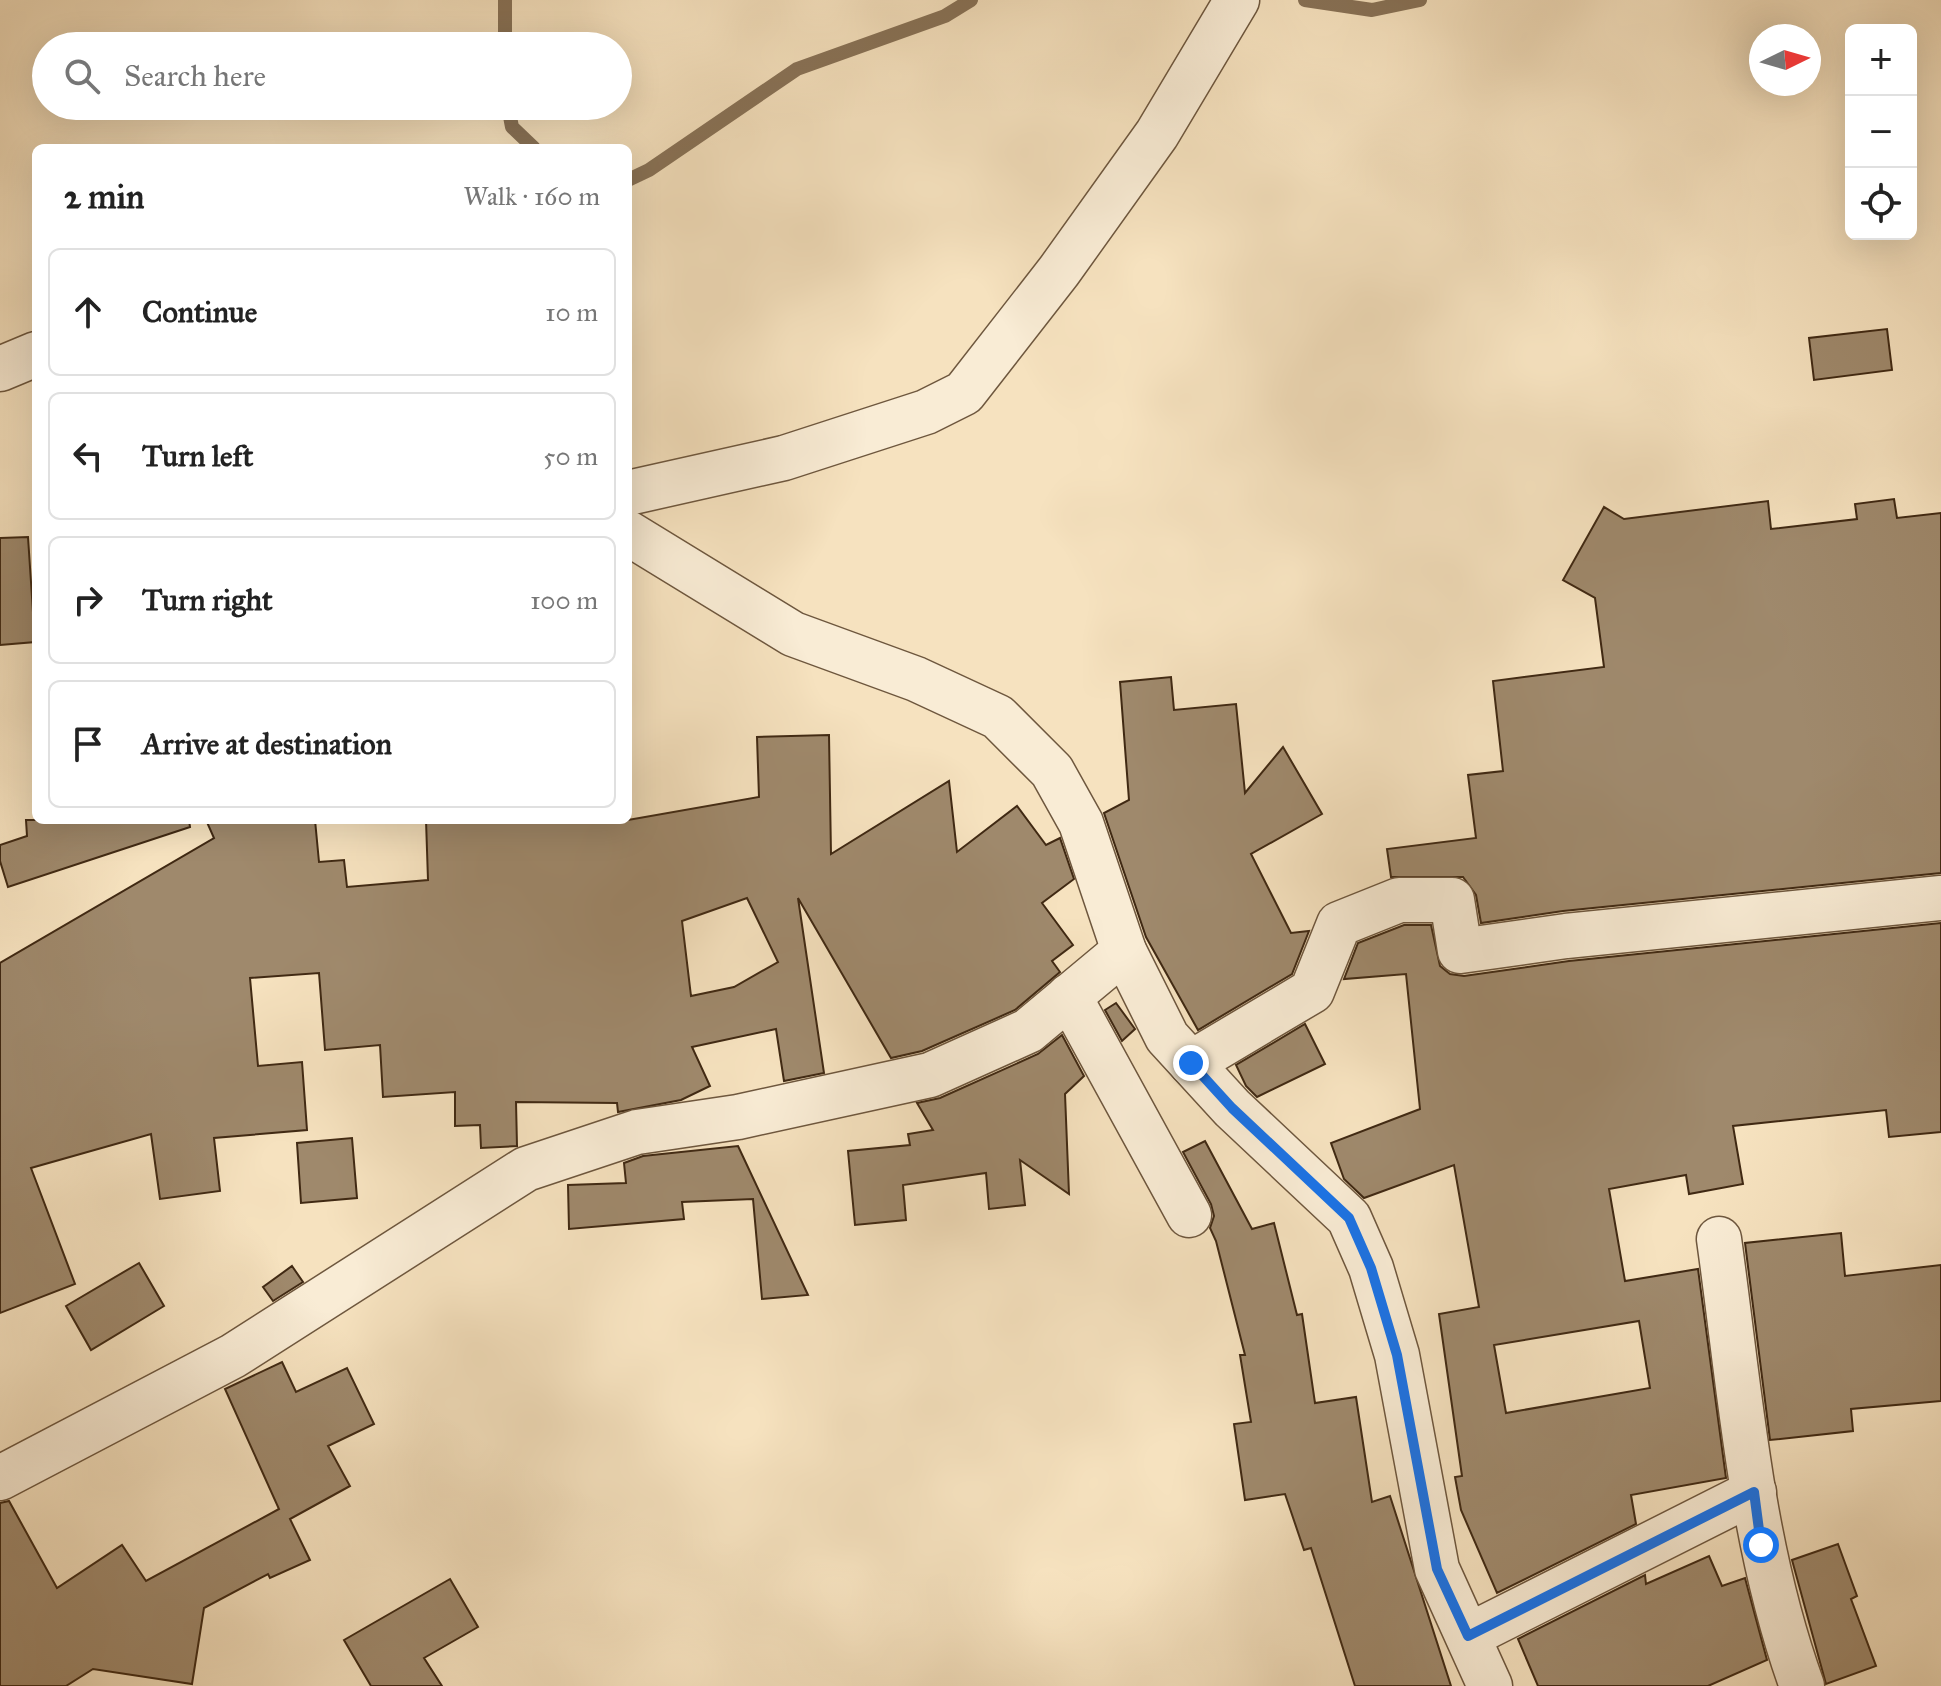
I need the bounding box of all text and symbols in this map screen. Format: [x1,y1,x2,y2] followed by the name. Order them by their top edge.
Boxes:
[1749,24,1821,96] north arrow
[1845,24,1917,240] map controls
[1845,24,1917,96] button: +
[32,32,632,120] search box
[60,54,104,98] icon: search
[124,58,266,94] text: Search here
[1845,96,1917,168] button: −
[1845,168,1917,240] button: locate
[64,176,144,217] text: 2 min
[464,180,600,212] text: Walk · 160 m
[66,290,110,334] icon: ahead
[142,294,257,330] text: Continue
[545,296,598,328] text: 10 m
[66,434,110,478] icon: left
[142,438,253,474] text: Turn left
[543,440,598,472] text: 50 m
[66,578,110,622] icon: right
[142,582,273,618] text: Turn right
[530,584,598,616] text: 100 m
[66,722,110,766] icon: arrive
[142,726,392,762] text: Arrive at destination
[1173,1045,1209,1081] route end
[1743,1527,1779,1563] route start

